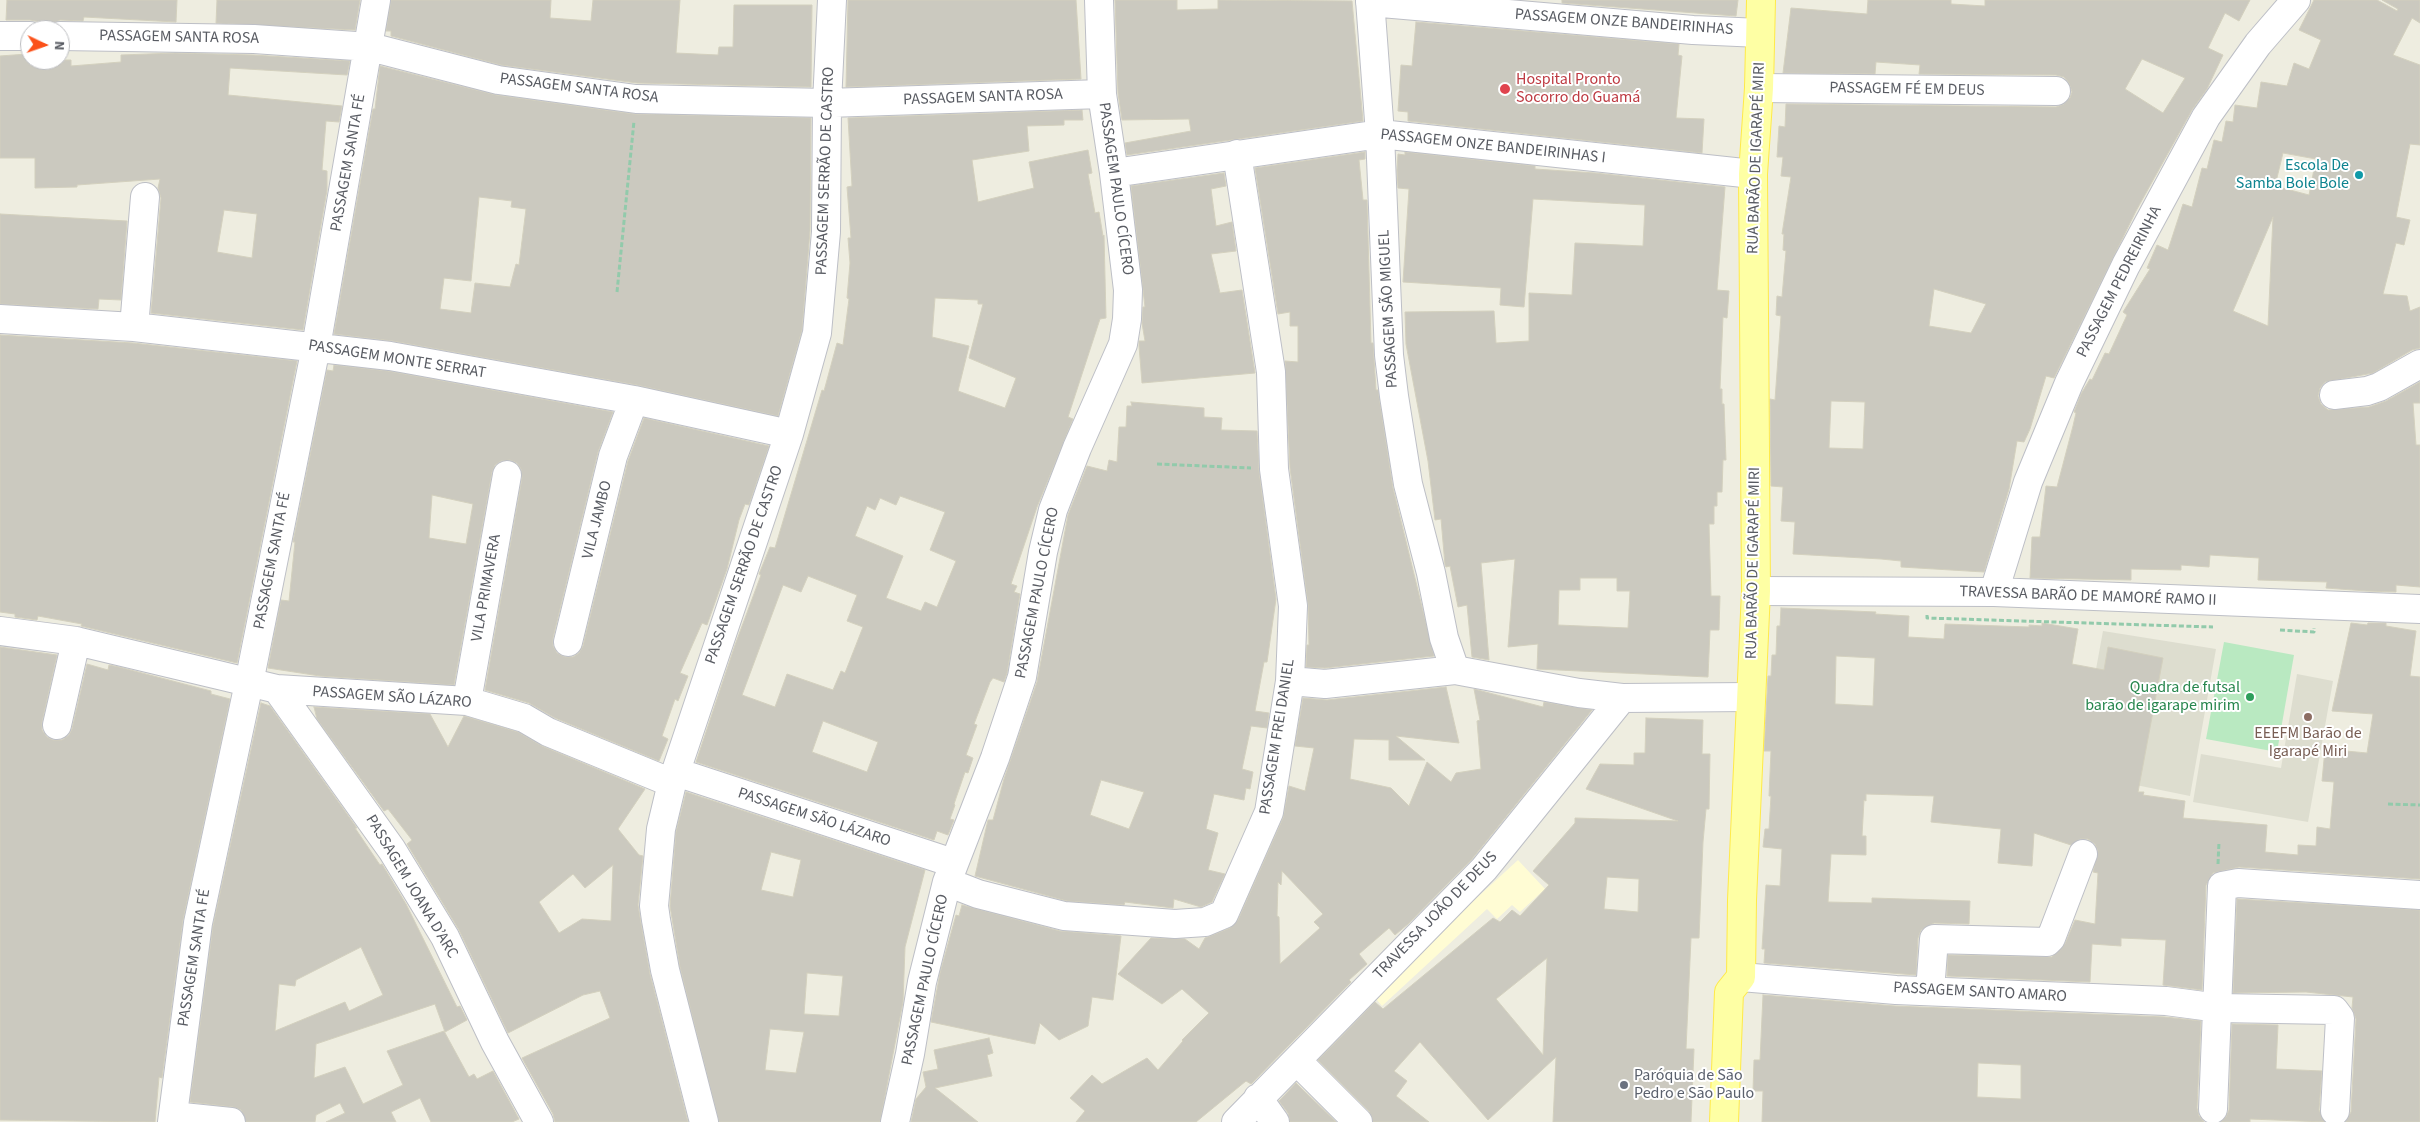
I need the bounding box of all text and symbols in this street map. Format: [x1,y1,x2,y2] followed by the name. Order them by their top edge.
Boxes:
[1514,6,1734,40] street label: PASSAGEM ONZE BANDEIRINHAS
[20,20,70,70] north arrow
[99,27,259,49] street label: PASSAGEM SANTA ROSA
[49,41,69,51] text: N
[1744,62,1770,254] street label: RUA BARÃO DE IGARAPÉ MIRI
[813,66,839,276] street label: PASSAGEM SERRÃO DE CASTRO
[498,70,660,108] street label: PASSAGEM SANTA ROSA
[1516,70,1640,108] place label: Hospital Pronto Socorro do Guamá
[1829,79,1985,101] street label: PASSAGEM FÉ EM DEUS
[1498,82,1512,96] marker: Hospital Pronto Socorro do Guamá
[903,86,1063,110] street label: PASSAGEM SANTA ROSA
[327,93,371,233] street label: PASSAGEM SANTA FÉ
[1093,101,1137,277] street label: PASSAGEM PAULO CÍCERO
[1379,126,1607,168] street label: PASSAGEM ONZE BANDEIRINHAS I
[2236,156,2349,194] place label: Escola De Samba Bole Bole
[2353,169,2365,181] marker: Escola De Samba Bole Bole
[2073,203,2167,361] street label: PASSAGEM PEDREIRINHA
[1375,229,1403,389] street label: PASSAGEM SÃO MIGUEL
[307,336,487,384] street label: PASSAGEM MONTE SERRAT
[702,463,788,667] street label: PASSAGEM SERRÃO DE CASTRO
[1743,467,1765,659] street label: RUA BARÃO DE IGARAPÉ MIRI
[579,479,617,561] street label: VILA JAMBO
[250,491,296,631] street label: PASSAGEM SANTA FÉ
[1012,506,1064,680] street label: PASSAGEM PAULO CÍCERO
[468,533,506,643] street label: VILA PRIMAVERA
[1959,583,2217,611] street label: TRAVESSA BARÃO DE MAMORÉ RAMO II
[1256,658,1300,816] street label: PASSAGEM FREI DANIEL
[2085,678,2240,716] place label: Quadra de futsal barão de igarape mirim
[312,683,472,713] street label: PASSAGEM SÃO LÁZARO
[2244,691,2256,703] marker: Quadra de futsal barão de igarape mirim
[2302,711,2314,723] marker: EEEFM Barão de Igarapé Miri
[2254,724,2362,762] place label: EEEFM Barão de Igarapé Miri
[735,784,893,852] street label: PASSAGEM SÃO LÁZARO
[361,812,461,962] street label: PASSAGEM JOANA D’ARC
[1370,848,1502,984] street label: TRAVESSA JOÃO DE DEUS
[175,888,215,1028] street label: PASSAGEM SANTA FÉ
[898,893,954,1067] street label: PASSAGEM PAULO CÍCERO
[1893,979,2067,1007] street label: PASSAGEM SANTO AMARO
[1634,1066,1754,1104] place label: Paróquia de São Pedro e São Paulo
[1618,1079,1630,1091] marker: Paróquia de São Pedro e São Paulo

